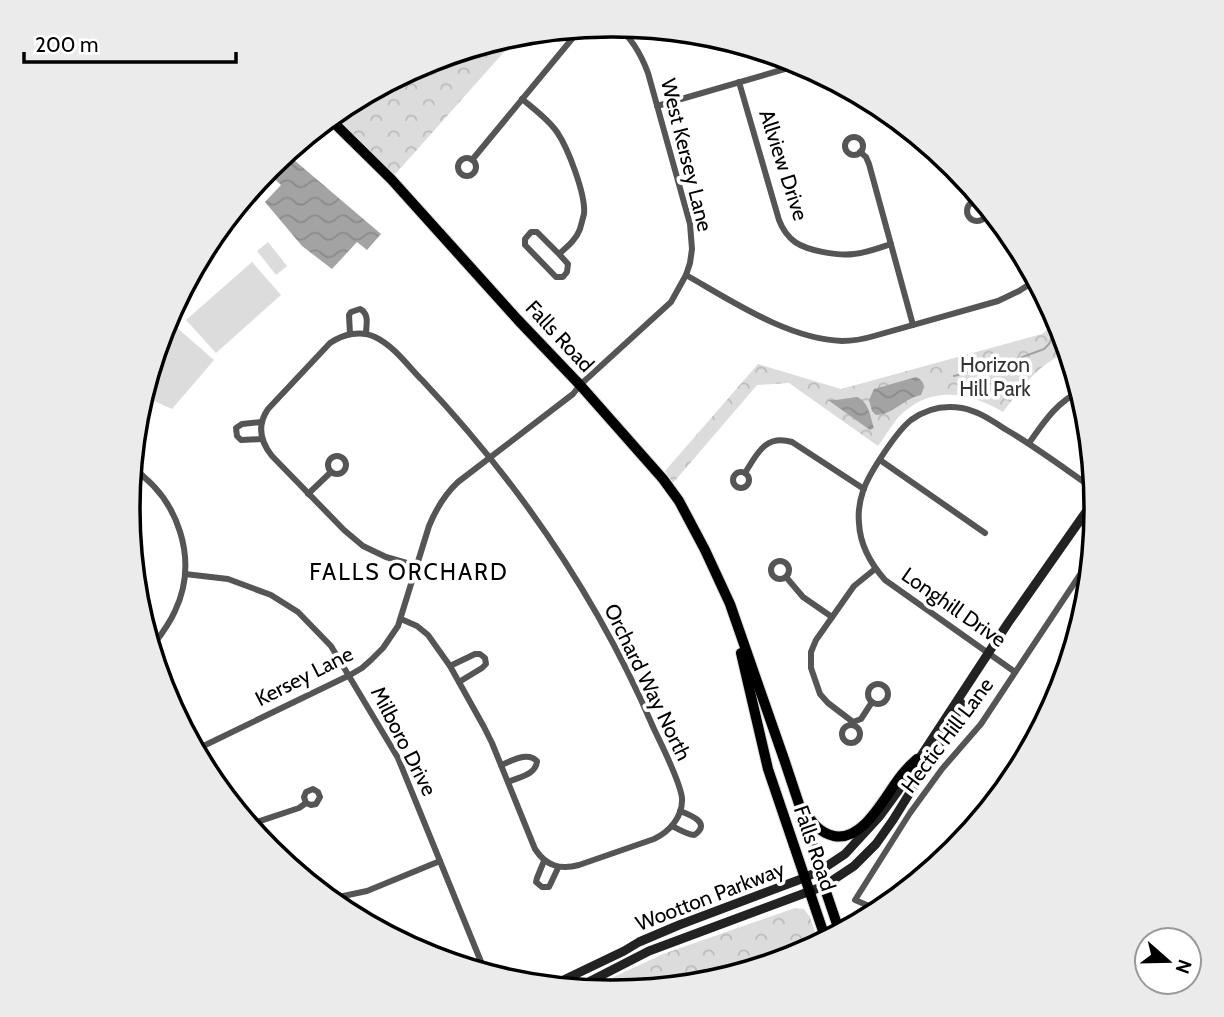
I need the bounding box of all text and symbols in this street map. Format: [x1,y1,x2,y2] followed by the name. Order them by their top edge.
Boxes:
[24,21,236,65] scale bar
[35,32,98,57] text: 200 m
[656,76,718,234] street label: West Kersey Lane
[754,106,814,224] street label: Allview Drive
[521,295,599,377] street label: Falls Road
[959,352,1031,401] park label: Horizon Hill Park
[309,558,509,586] district label: FALLS ORCHARD
[897,562,1011,652] street label: Longhill Drive
[599,600,697,764] street label: Orchard Way North
[251,641,357,711] street label: Kersey Lane
[896,672,998,797] street label: Hectic Hill Lane
[366,682,442,800] street label: Milboro Drive
[789,802,841,894] street label: Falls Road
[632,856,788,936] street label: Wootton Parkway
[1133,926,1203,996] north arrow
[1170,956,1197,977] text: N

